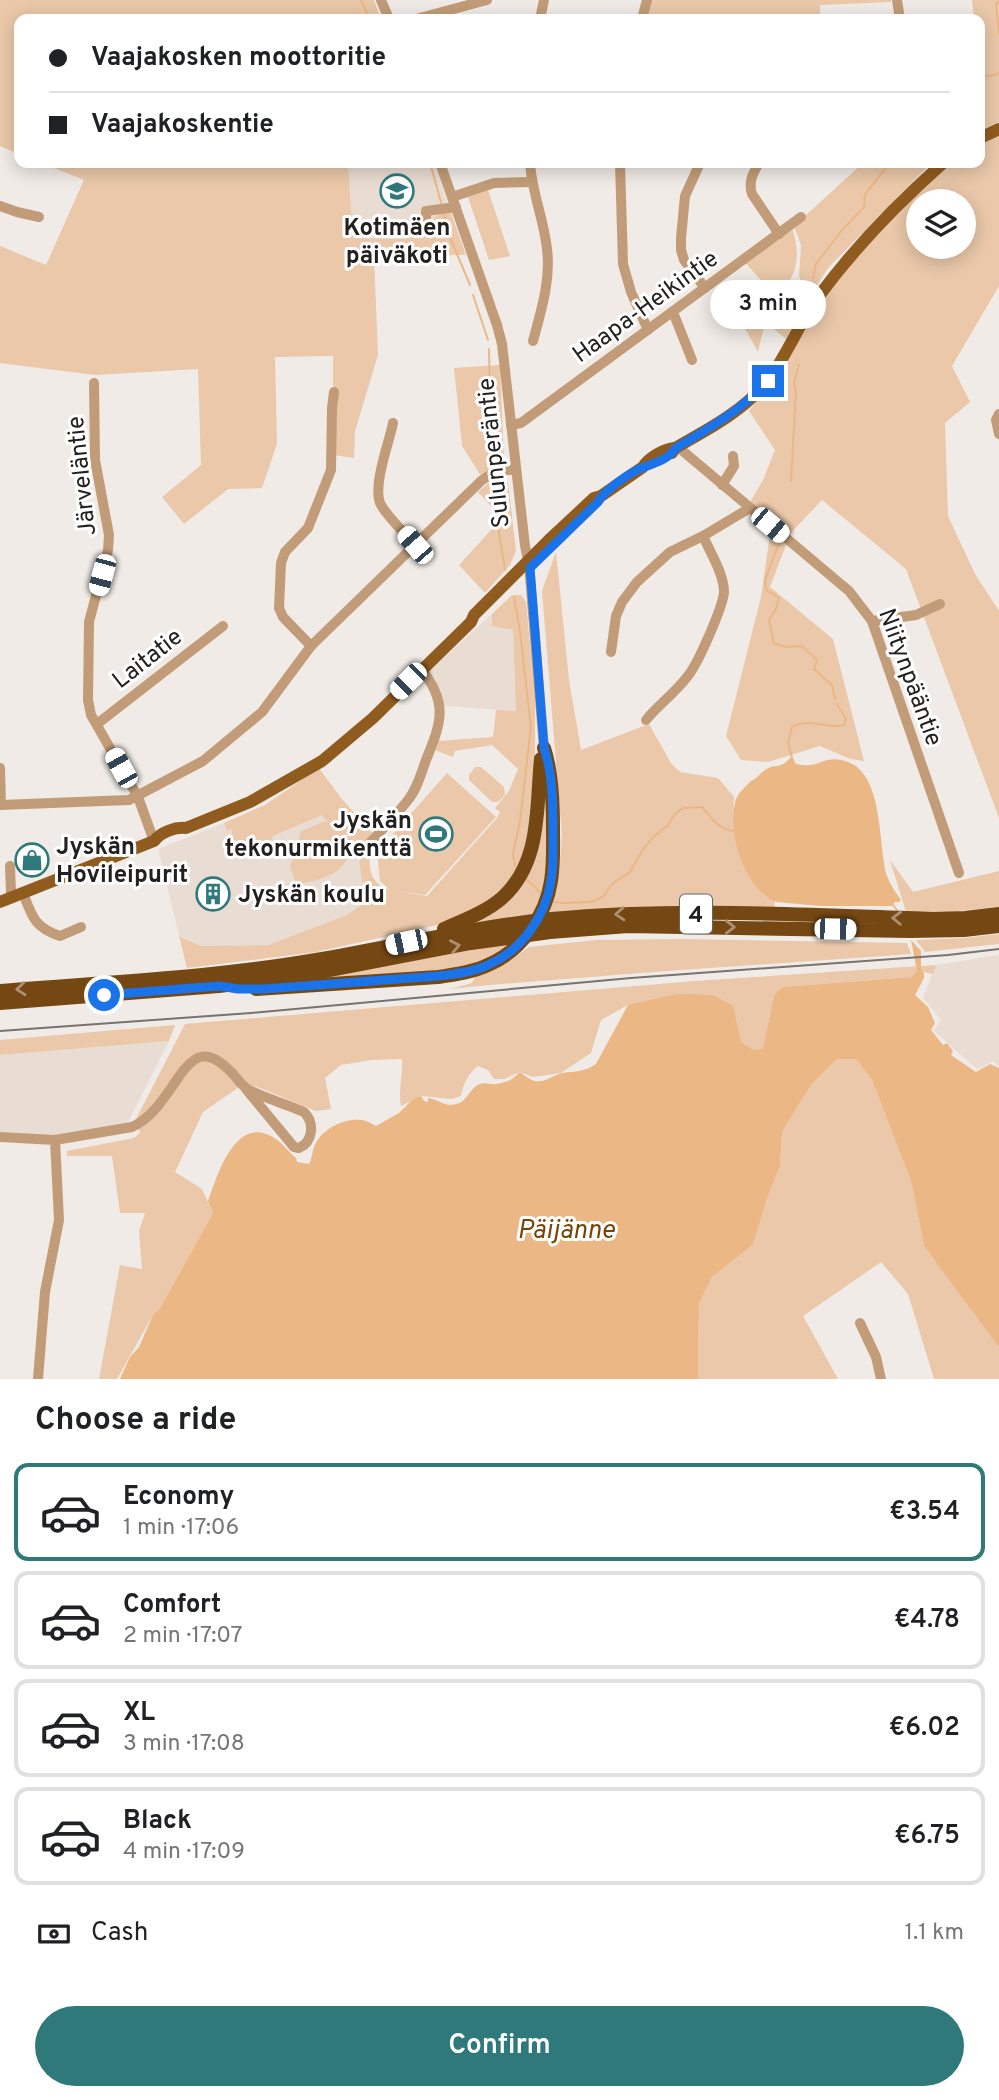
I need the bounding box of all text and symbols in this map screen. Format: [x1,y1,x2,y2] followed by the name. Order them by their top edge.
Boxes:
[91,42,386,75] text: Vaajakosken moottoritie
[91,109,274,142] text: Vaajakoskentie
[378,172,416,210] school or university icon: Kotimäen päiväkoti
[906,189,976,259] map controls
[906,189,976,259] button: layers
[343,214,451,272] place label: Kotimäen päiväkoti
[567,245,725,371] street label: Haapa-Heikintie
[710,280,826,328] callout: 3 min
[738,290,798,319] text: 3 min
[752,365,784,397] route end
[472,376,518,529] street label: Sulunperäntie
[62,415,104,537] street label: Järveläntie
[748,503,793,547] car
[394,522,437,568] car
[87,552,118,598] car
[870,605,948,751] street label: Niitynpääntie
[107,623,189,696] street label: Laitatie
[386,659,431,703] car
[102,745,141,791] car
[225,807,412,865] place label: Jyskän tekonurmikenttä
[417,815,455,853] sports icon: Jyskän tekonurmikenttä
[56,833,188,891] place label: Jyskän Hovileipurit
[13,841,51,879] shop icon: Jyskän Hovileipurit
[194,875,232,913] building icon: Jyskän koulu
[238,881,385,911] place label: Jyskän koulu
[680,894,712,934] road number: 4
[615,907,626,922] one-way arrow
[891,910,902,925] one-way arrow
[814,918,857,940] car
[726,919,736,935] one-way arrow
[384,927,429,957] car
[449,939,461,954] one-way arrow
[88,979,120,1011] route start
[16,981,27,996] one-way arrow
[517,1215,615,1248] water label: Päijänne
[35,1401,236,1441] text: Choose a ride
[39,1481,102,1544] icon: car
[123,1481,234,1514] text: Economy
[889,1496,960,1529] text: €3.54
[123,1514,239,1543] text: 1 min · 17:06
[39,1589,102,1652] icon: car
[123,1589,221,1622] text: Comfort
[894,1604,960,1637] text: €4.78
[123,1622,242,1651] text: 2 min · 17:07
[39,1697,102,1760] icon: car
[123,1697,155,1730] text: XL
[889,1712,960,1745] text: €6.02
[123,1730,245,1759] text: 3 min · 17:08
[39,1805,102,1868] icon: car
[123,1805,192,1838] text: Black
[894,1820,960,1853] text: €6.75
[123,1838,245,1867] text: 4 min · 17:09
[35,1915,73,1953] icon: cash
[91,1917,148,1950] text: Cash
[905,1919,964,1948] text: 1.1 km
[35,2006,964,2086] button: Confirm

